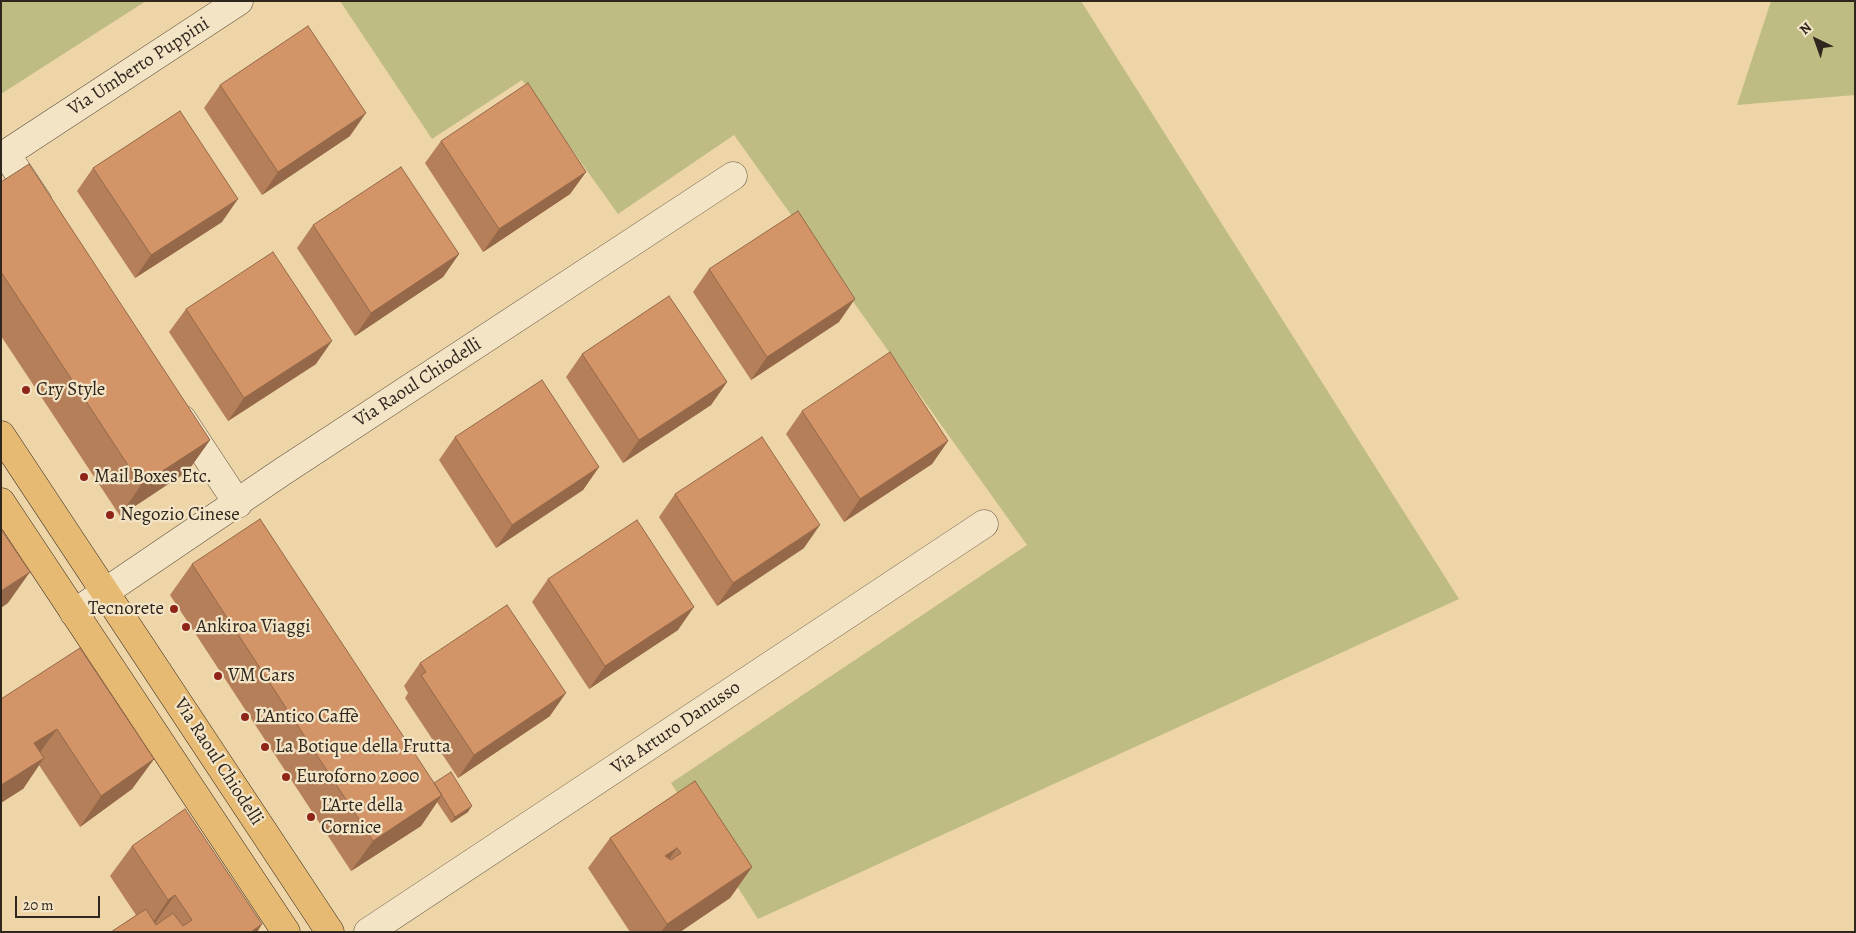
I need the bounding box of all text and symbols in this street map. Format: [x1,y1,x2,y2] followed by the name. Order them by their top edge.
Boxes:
[64,13,214,121] street label: Via Umberto Puppini
[1791,15,1841,65] north arrow
[1795,18,1816,39] text: N
[350,333,486,433] street label: Via Raoul Chiodelli
[36,379,105,401] place label: Cry Style
[20,384,32,396] marker: Cry Style
[94,466,212,488] place label: Mail Boxes Etc.
[78,471,90,483] marker: Mail Boxes Etc.
[120,504,240,526] place label: Negozio Cinese
[104,509,116,521] marker: Negozio Cinese
[88,598,164,620] place label: Tecnorete
[168,603,180,615] marker: Tecnorete
[196,616,311,638] place label: Ankiroa Viaggi
[180,621,192,633] marker: Ankiroa Viaggi
[228,665,295,687] place label: VM Cars
[212,670,224,682] marker: VM Cars
[607,676,745,780] street label: Via Arturo Danusso
[168,694,268,830] street label: Via Raoul Chiodelli
[255,706,359,728] place label: L’Antico Caffè
[239,711,251,723] marker: L’Antico Caffè
[275,736,451,758] place label: La Botique della Frutta
[259,741,271,753] marker: La Botique della Frutta
[296,766,419,788] place label: Euroforno 2000
[280,771,292,783] marker: Euroforno 2000
[321,795,404,839] place label: L’Arte della Cornice
[305,811,317,823] marker: L’Arte della Cornice
[18,886,102,918] scale bar
[23,895,54,915] text: 20 m

